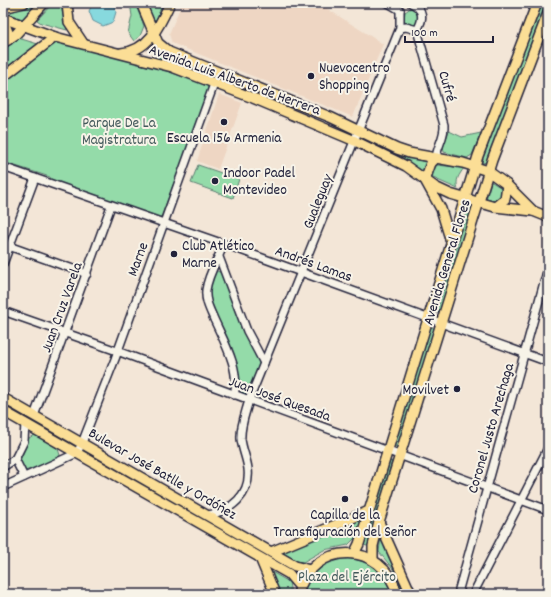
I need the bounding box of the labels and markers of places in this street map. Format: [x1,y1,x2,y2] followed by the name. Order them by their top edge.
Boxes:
[319,58,390,97] place label: Nuevocentro Shopping
[306,71,316,81] marker: Nuevocentro Shopping
[219,117,229,127] marker: Escuela 156 Armenia
[167,128,282,150] place label: Escuela 156 Armenia
[223,163,295,202] place label: Indoor Padel Montevideo
[210,176,220,186] marker: Indoor Padel Montevideo
[182,236,254,275] place label: Club Atlético Marne
[169,249,179,259] marker: Club Atlético Marne
[403,380,449,402] place label: Movilvet
[452,384,462,394] marker: Movilvet
[340,494,350,504] marker: Capilla de la Transfiguración del Señor
[273,505,417,544] place label: Capilla de la Transfiguración del Señor

